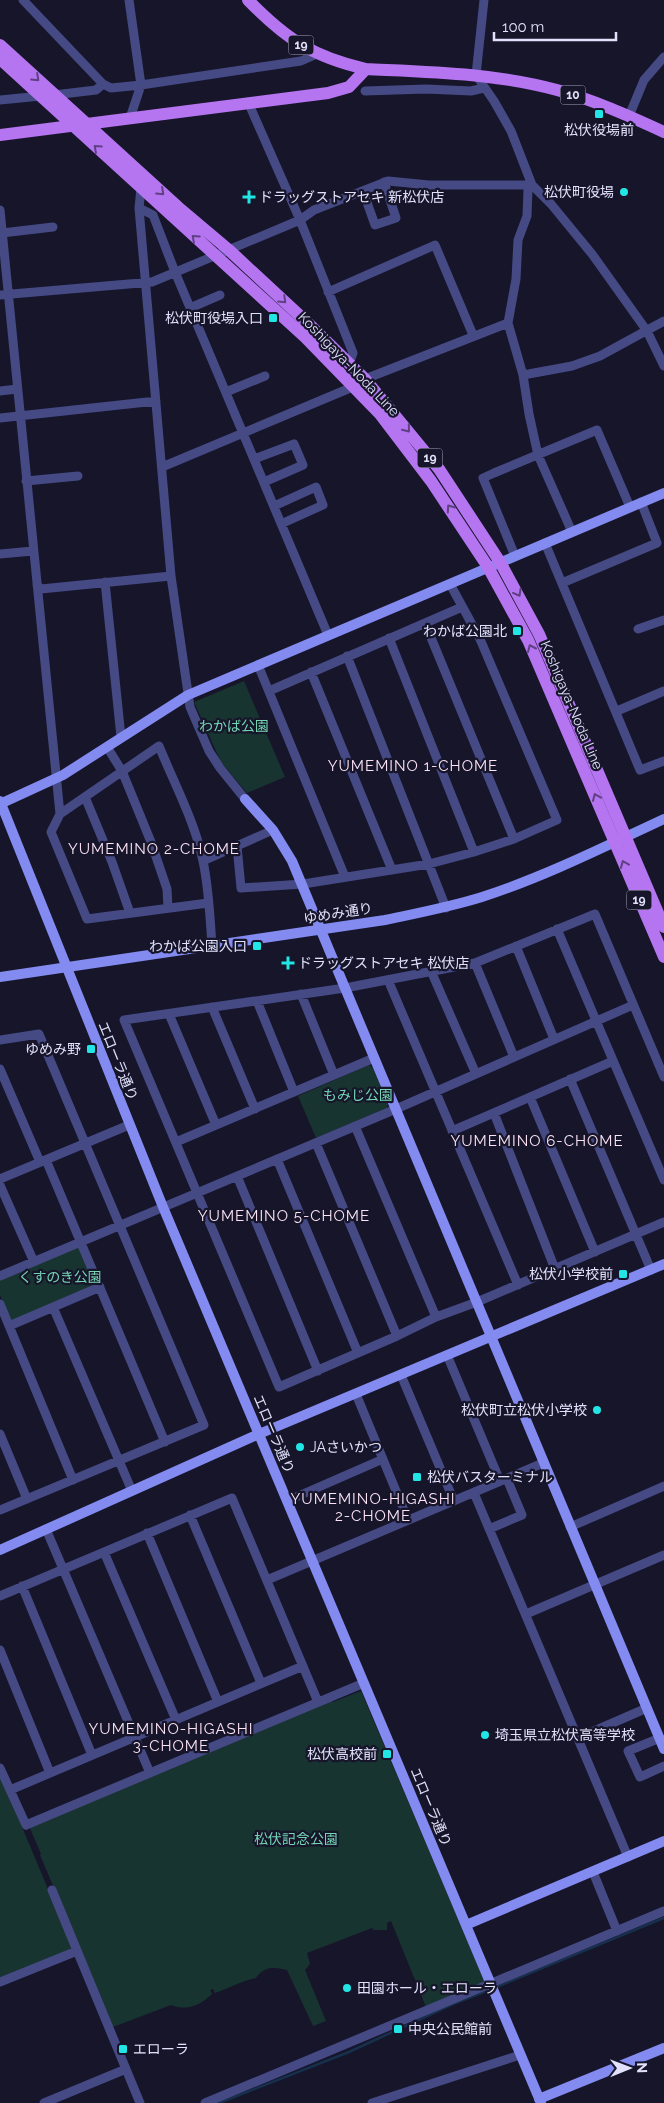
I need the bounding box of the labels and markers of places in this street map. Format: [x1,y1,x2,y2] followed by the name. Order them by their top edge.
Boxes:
[593,108,605,120] marker: 松伏役場前
[564,122,634,138] place label: 松伏役場前
[544,184,614,200] place label: 松伏町役場
[618,186,630,198] marker: 松伏町役場
[259,189,444,205] place label: ドラッグストアセキ 新松伏店
[243,191,255,203] marker: ドラッグストアセキ 新松伏店
[165,310,263,326] place label: 松伏町役場入口
[267,312,279,324] marker: 松伏町役場入口
[423,623,507,639] place label: わかば公園北
[511,625,523,637] marker: わかば公園北
[149,938,247,954] place label: わかば公園入口
[251,940,263,952] marker: わかば公園入口
[298,955,469,971] place label: ドラッグストアセキ 松伏店
[282,957,294,969] marker: ドラッグストアセキ 松伏店
[25,1041,81,1057] place label: ゆめみ野
[85,1043,97,1055] marker: ゆめみ野
[529,1266,613,1282] place label: 松伏小学校前
[617,1268,629,1280] marker: 松伏小学校前
[461,1402,587,1418] place label: 松伏町立松伏小学校
[591,1404,603,1416] marker: 松伏町立松伏小学校
[310,1439,382,1455] place label: JAさいかつ
[294,1441,306,1453] marker: JAさいかつ
[427,1469,553,1485] place label: 松伏バスターミナル
[411,1471,423,1483] marker: 松伏バスターミナル
[495,1727,635,1743] place label: 埼玉県立松伏高等学校
[479,1729,491,1741] marker: 埼玉県立松伏高等学校
[307,1746,377,1762] place label: 松伏高校前
[381,1748,393,1760] marker: 松伏高校前
[357,1980,497,1996] place label: 田園ホール・エローラ
[341,1982,353,1994] marker: 田園ホール・エローラ
[408,2021,492,2037] place label: 中央公民館前
[392,2023,404,2035] marker: 中央公民館前
[133,2041,189,2057] place label: エローラ
[117,2043,129,2055] marker: エローラ

